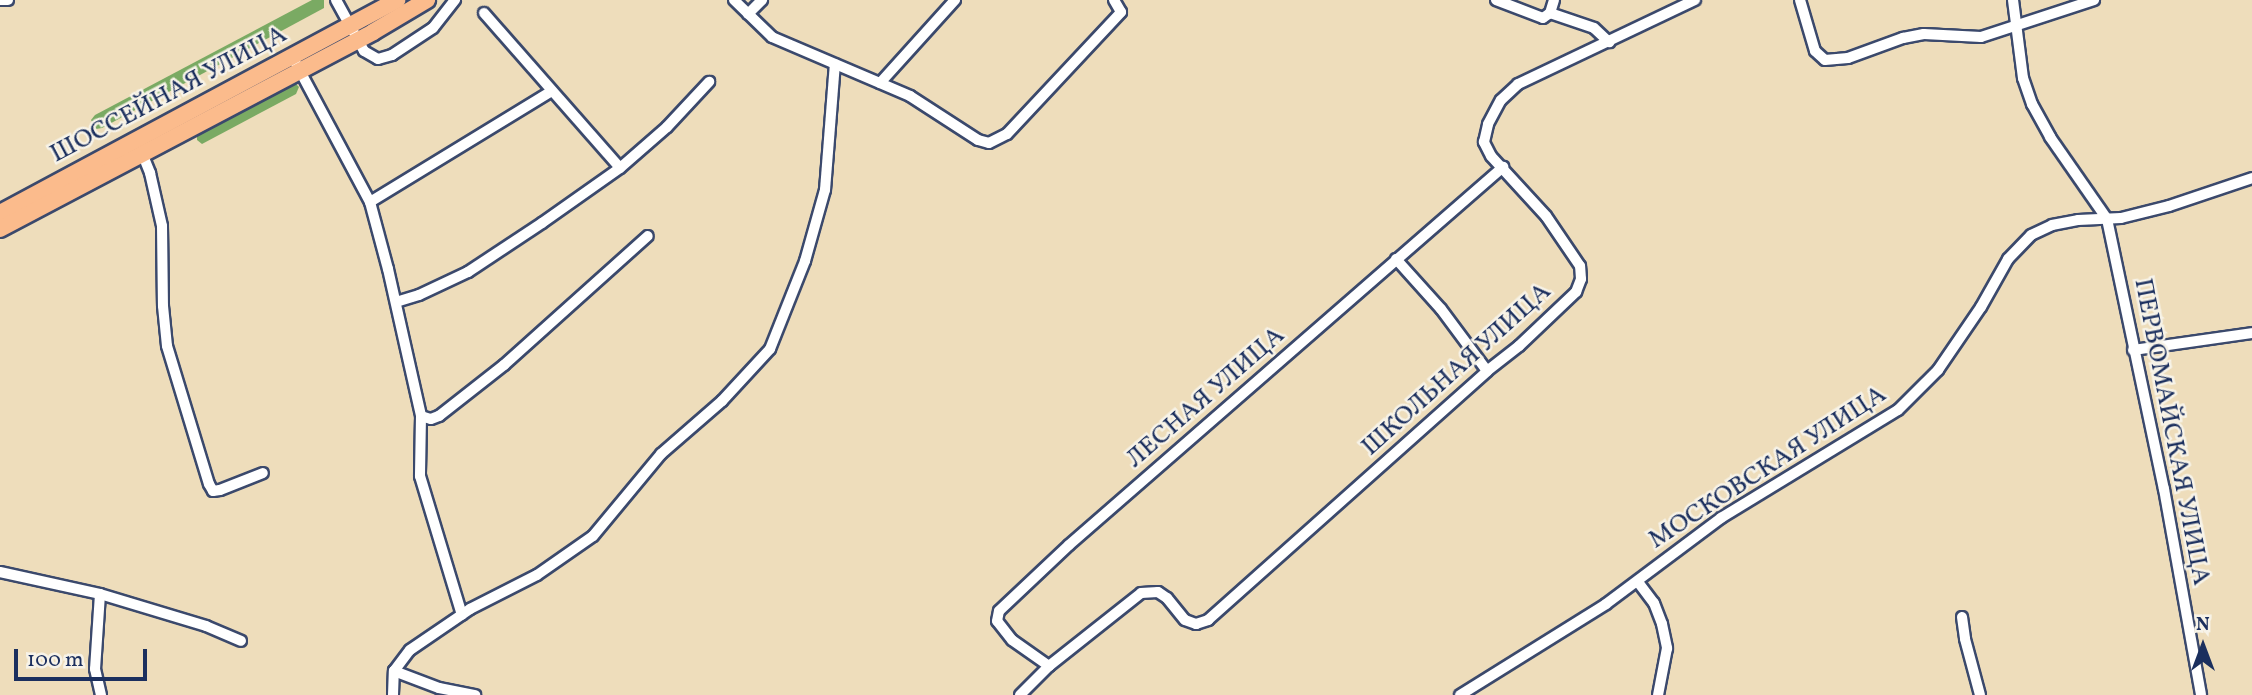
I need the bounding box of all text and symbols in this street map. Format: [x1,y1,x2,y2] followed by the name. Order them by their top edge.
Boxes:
[45,19,293,171] street label: ШОССЕЙНАЯ УЛИЦА
[2126,276,2216,588] street label: ПЕРВОМАЙСКАЯ УЛИЦА
[1356,277,1558,463] street label: ШКОЛЬНАЯ УЛИЦА
[1120,321,1292,475] street label: ЛЕСНАЯ УЛИЦА
[1643,379,1893,557] street label: МОСКОВСКАЯ УЛИЦА
[2168,611,2238,681] north arrow
[2196,612,2210,638] text: N
[18,636,150,680] scale bar
[27,646,84,675] text: 100 m

